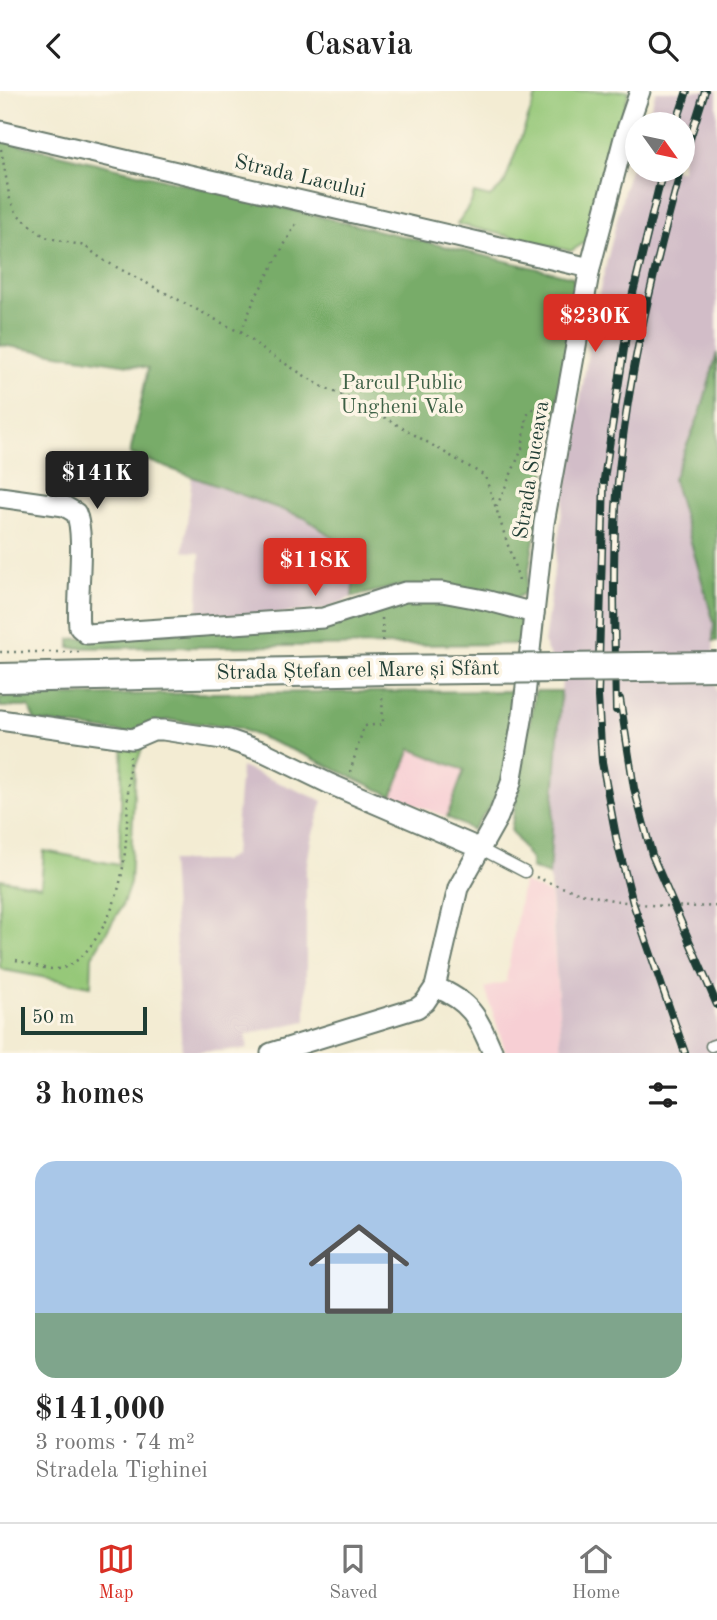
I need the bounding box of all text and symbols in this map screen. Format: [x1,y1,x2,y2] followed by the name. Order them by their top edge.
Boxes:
[35,27,73,65] icon: back
[644,27,682,65] icon: search
[304,30,413,62] text: Casavia
[625,112,695,182] north arrow
[625,112,695,182] map controls
[232,152,368,202] street label: Strada Lacului
[546,295,644,354] pin: $230K
[559,305,631,328] text: $230K
[340,373,464,418] park label: Parcul Public Ungheni Vale
[511,399,553,541] street label: Strada Suceava
[48,451,146,511] pin: $141K
[61,462,133,485] text: $141K
[266,539,364,598] pin: $118K
[279,549,351,572] text: $118K
[216,658,500,685] street label: Strada Ștefan cel Mare și Sfânt
[21,1004,147,1036] scale bar
[32,1009,74,1028] text: 50 m
[644,1076,682,1114] icon: filters
[35,1080,144,1110] text: 3 homes
[296,1206,422,1332] icon: home
[35,1395,165,1425] text: $141,000
[35,1431,195,1454] text: 3 rooms · 74 m²
[35,1459,208,1482] text: Stradela Tighinei
[97,1540,135,1605] tab: Map
[329,1540,378,1605] tab: Saved
[572,1540,620,1605] tab: Home

